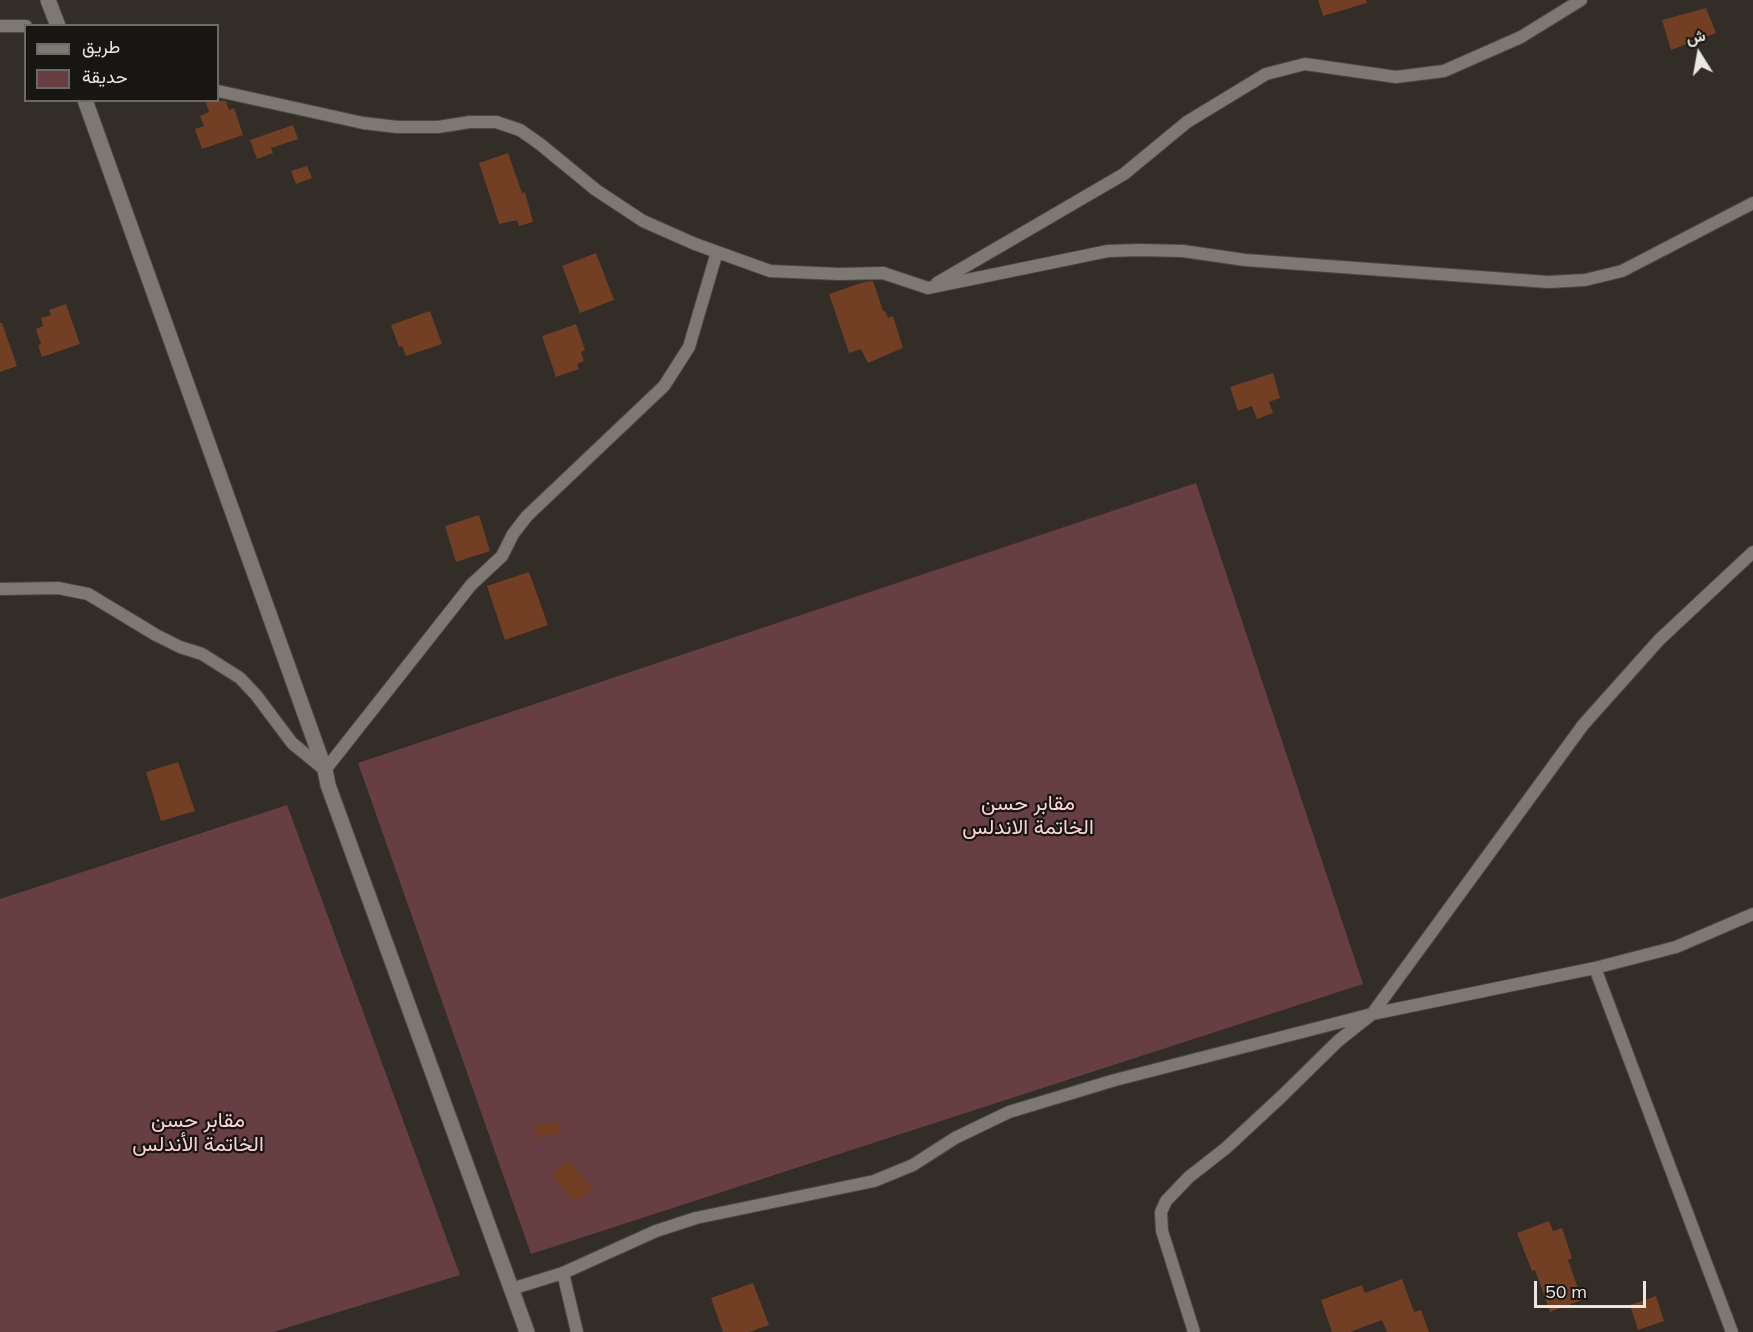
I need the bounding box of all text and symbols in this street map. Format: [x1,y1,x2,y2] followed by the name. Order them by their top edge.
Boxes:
[24,24,219,102] legend
[1669,24,1729,84] north arrow
[1684,25,1707,48] text: ش
[82,35,120,58] text: طريق
[82,65,128,88] text: حديقة
[962,791,1094,841] park label: مقابر حسن الخاتمة الاندلس
[132,1108,264,1158] park label: مقابر حسن الخاتمة الأندلس
[1537,1269,1650,1307] scale bar
[1545,1280,1587,1303] text: 50 m

